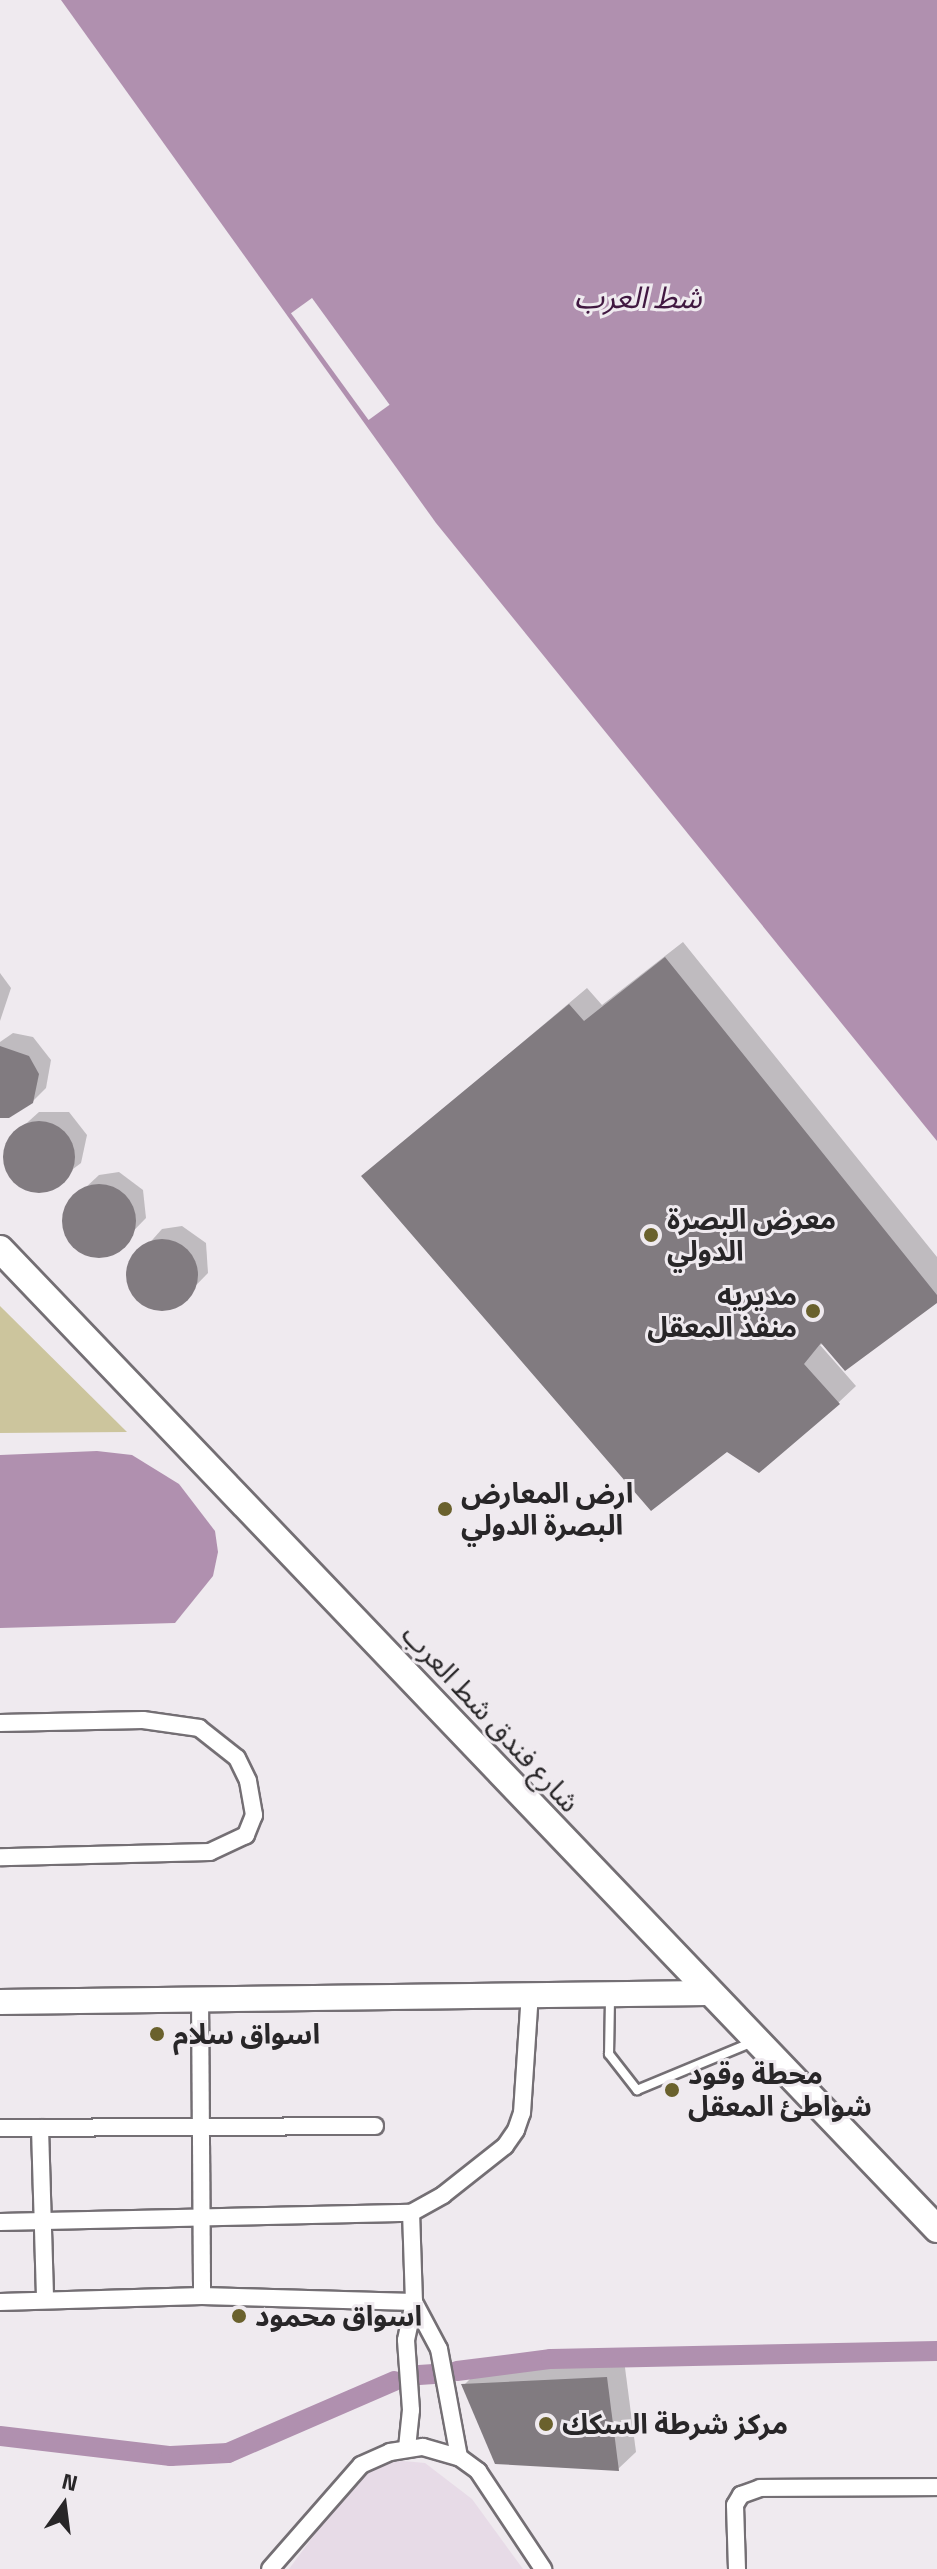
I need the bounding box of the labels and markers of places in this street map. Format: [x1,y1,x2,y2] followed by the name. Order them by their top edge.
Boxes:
[667,1202,836,1268] place label: معرض البصرة الدولي
[642,1226,660,1244] marker: معرض البصرة الدولي
[647,1278,797,1344] place label: مديريه منفذ المعقل
[804,1302,822,1320] marker: مديريه منفذ المعقل
[461,1476,633,1542] place label: ارض المعارض البصرة الدولي
[436,1500,454,1518] marker: ارض المعارض البصرة الدولي
[173,2017,320,2051] place label: اسواق سلام
[148,2025,166,2043] marker: اسواق سلام
[688,2057,872,2123] place label: محطة وقود شواطئ المعقل
[663,2081,681,2099] marker: محطة وقود شواطئ المعقل
[255,2299,422,2333] place label: اسواق محمود
[230,2307,248,2325] marker: اسواق محمود
[562,2407,788,2441] place label: مركز شرطة السكك
[537,2415,555,2433] marker: مركز شرطة السكك

